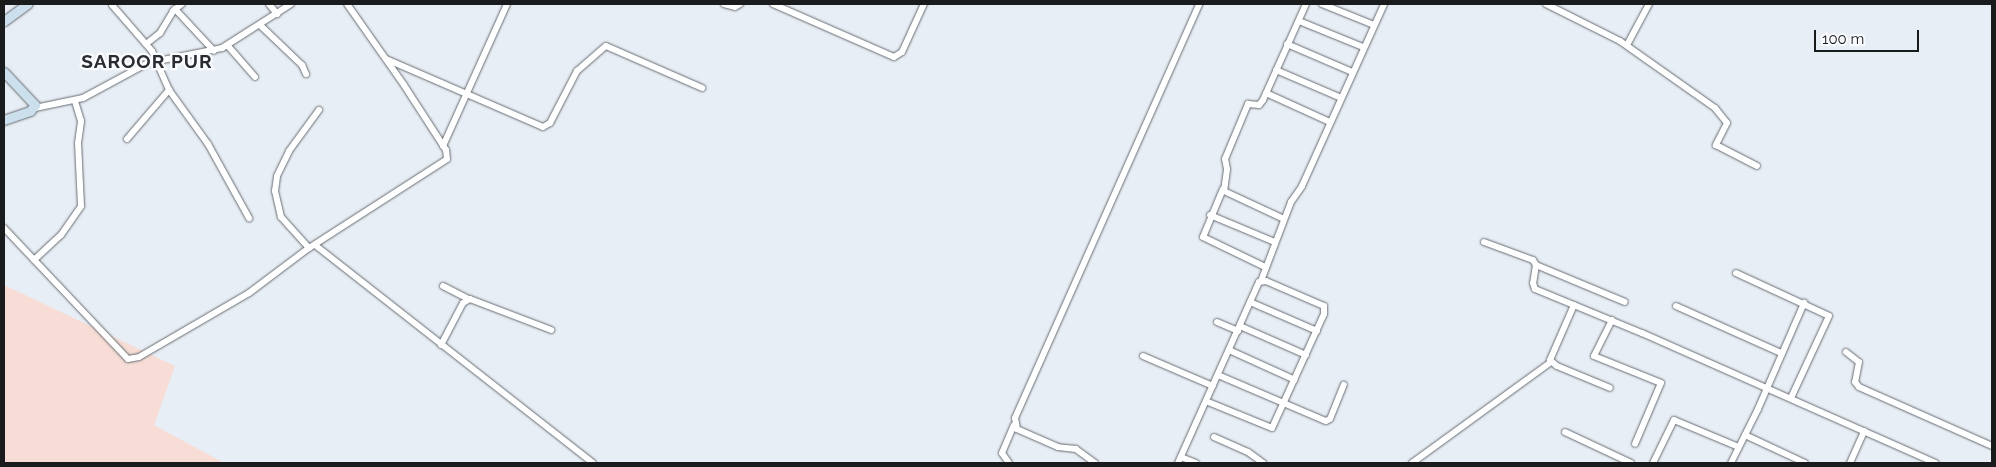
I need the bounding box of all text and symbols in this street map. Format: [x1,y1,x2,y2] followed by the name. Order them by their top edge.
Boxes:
[1816,20,1921,52] scale bar
[1822,30,1864,48] text: 100 m
[80,51,214,73] district label: SAROOR PUR

